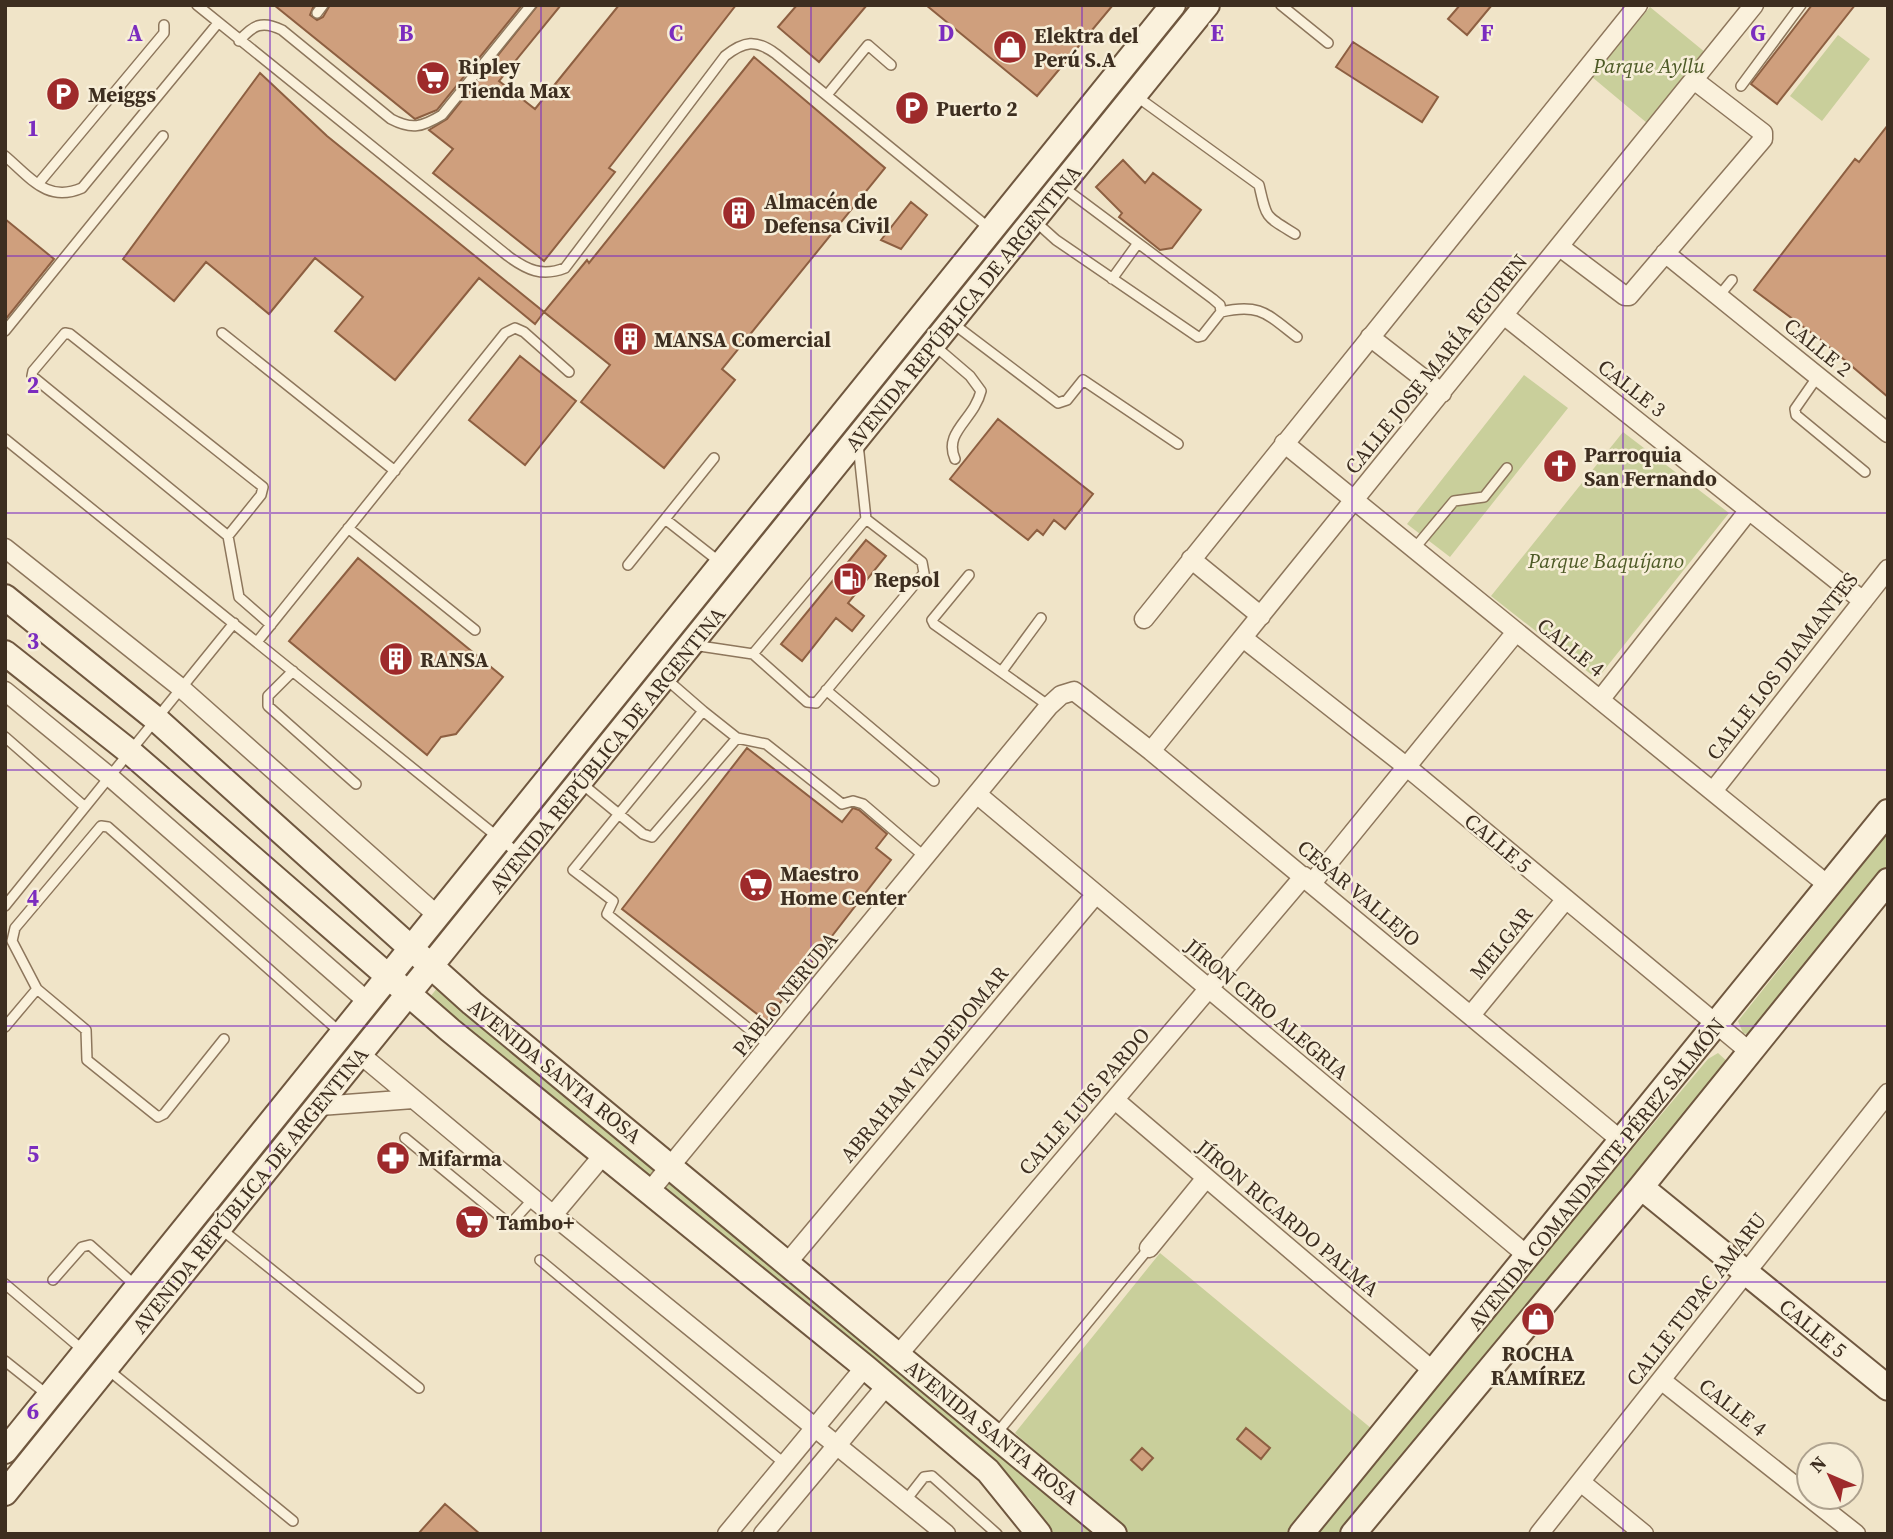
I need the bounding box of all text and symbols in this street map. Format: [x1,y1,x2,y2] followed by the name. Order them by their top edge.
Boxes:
[127,17,143,49] text: A
[399,17,414,49] text: B
[669,17,683,49] text: C
[938,17,954,49] text: D
[1210,17,1224,49] text: E
[1480,17,1494,49] text: F
[1750,17,1766,49] text: G
[1034,21,1139,74] place label: Elektra del Perú S.A
[991,28,1029,66] shop icon: Elektra del Perú S.A
[1592,51,1705,80] park label: Parque Ayllu
[458,52,571,105] place label: Ripley Tienda Max
[414,59,452,97] supermarket icon: Ripley Tienda Max
[44,75,82,113] parking icon: Meiggs
[88,80,156,109] place label: Meiggs
[893,89,931,127] parking icon: Puerto 2
[936,94,1018,123] place label: Puerto 2
[27,112,39,144] text: 1
[838,159,1088,457] street label: AVENIDA REPÚBLICA DE ARGENTINA
[764,187,890,240] place label: Almacén de Defensa Civil
[720,194,758,232] building icon: Almacén de Defensa Civil
[1338,248,1534,480] street label: CALLE JOSE MARÍA EGUREN
[1778,311,1858,383] street label: CALLE 2
[611,320,649,358] building icon: MANSA Comercial
[654,325,831,354] place label: MANSA Comercial
[1592,352,1672,424] street label: CALLE 3
[27,369,39,401] text: 2
[1584,440,1717,493] place label: Parroquia San Fernando
[1541,447,1579,485] church icon: Parroquia San Fernando
[1527,546,1684,575] park label: Parque Baquíjano
[831,560,869,598] fuel station icon: Repsol
[874,565,940,594] place label: Repsol
[1699,566,1865,766] street label: CALLE LOS DIAMANTES
[482,601,732,899] street label: AVENIDA REPÚBLICA DE ARGENTINA
[1531,611,1611,684] street label: CALLE 4
[27,625,39,657] text: 3
[377,640,415,678] building icon: RANSA
[420,645,489,674] place label: RANSA
[1458,806,1538,880] street label: CALLE 5
[1291,833,1427,953] street label: CESAR VALLEJO
[780,859,907,912] place label: Maestro Home Center
[737,866,775,904] supermarket icon: Maestro Home Center
[27,882,39,914] text: 4
[1463,901,1539,985] street label: MELGAR
[726,926,844,1062] street label: PABLO NERUDA
[1178,931,1355,1086] street label: JÍRON CIRO ALEGRIA
[833,959,1015,1168] street label: ABRAHAM VALDEDOMAR
[462,992,648,1150] street label: AVENIDA SANTA ROSA
[1461,1012,1731,1336] street label: AVENIDA COMANDANTE PÉREZ SALMÓN
[1012,1021,1156,1181] street label: CALLE LUIS PARDO
[125,1041,375,1339] street label: AVENIDA REPÚBLICA DE ARGENTINA
[1190,1132,1386,1303] street label: JÍRON RICARDO PALMA
[27,1138,39,1170] text: 5
[374,1139,412,1177] pharmacy icon: Mifarma
[418,1144,503,1173] place label: Mifarma
[453,1203,491,1241] supermarket icon: Tambo+
[1619,1206,1773,1392] street label: CALLE TUPAC AMARU
[496,1208,574,1237] place label: Tambo+
[1773,1292,1853,1364] street label: CALLE 5
[1519,1300,1557,1338] shop icon: ROCHA RAMÍREZ
[1491,1339,1585,1392] place label: ROCHA RAMÍREZ
[899,1353,1085,1511] street label: AVENIDA SANTA ROSA
[1693,1371,1774,1443] street label: CALLE 4
[27,1395,39,1427] text: 6
[1795,1441,1865,1511] north arrow
[1804,1450,1832,1478] text: N

